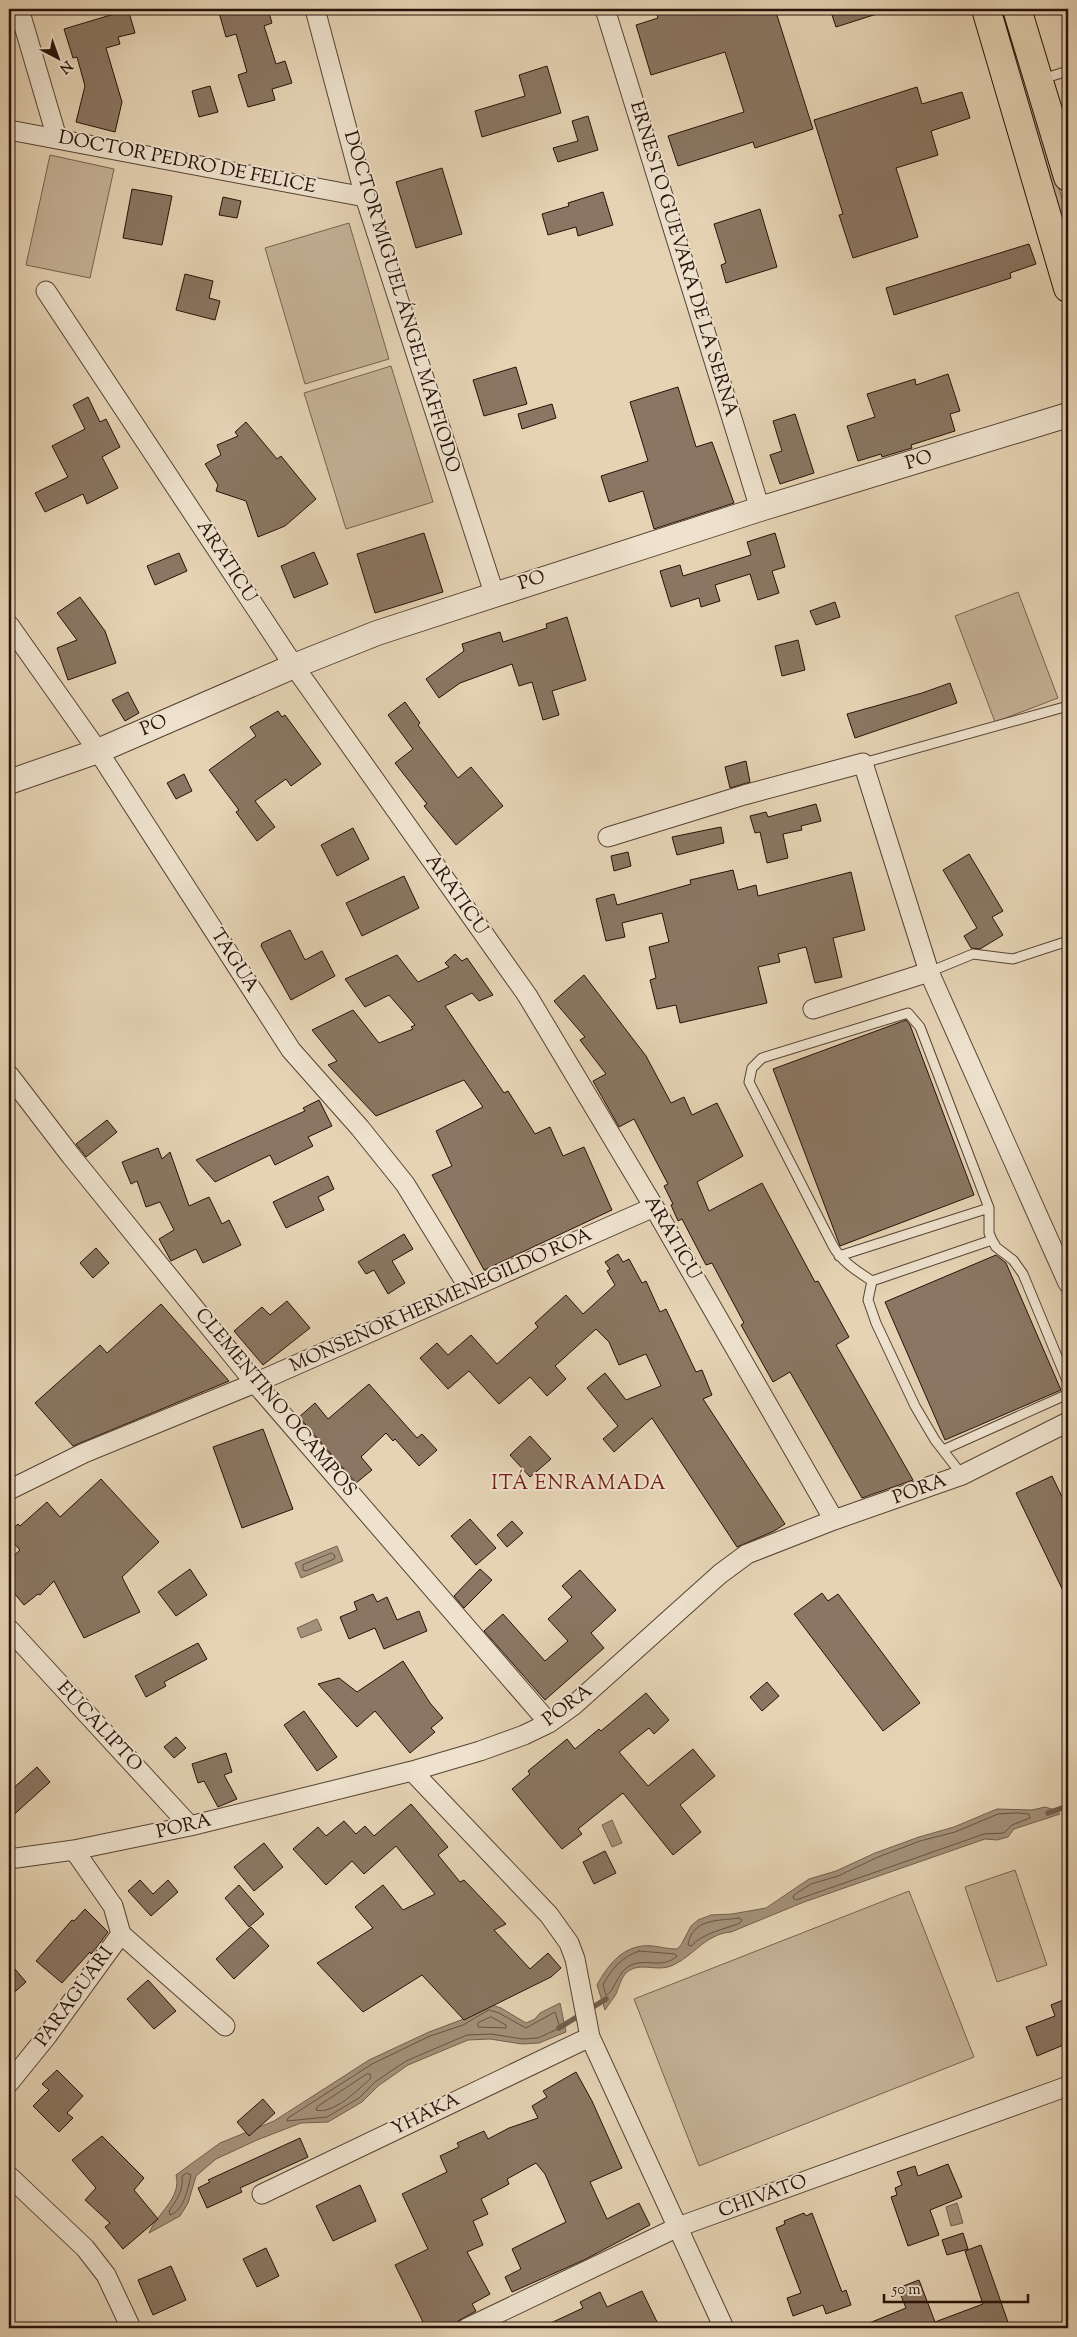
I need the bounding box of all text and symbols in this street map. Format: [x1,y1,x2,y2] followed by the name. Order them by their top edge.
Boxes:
[32,32,82,82] north arrow
[54,55,76,78] text: N
[622,98,744,421] street label: ERNESTO GUEVARA DE LA SERNA
[56,125,318,201] street label: DOCTOR PEDRO DE FELICE
[336,128,466,476] street label: DOCTOR MIGUEL ÁNGEL MAFFIODO
[902,444,936,478] street label: PO
[189,516,263,609] street label: ARATICU
[515,564,549,598] street label: PO
[136,708,172,744] street label: PO
[418,849,494,941] street label: ARATICU
[203,924,265,999] street label: TAGUA
[637,1191,707,1286] street label: ARATICU
[286,1222,597,1380] street label: MONSEÑOR HERMENEGILDO ROA
[188,1303,362,1503] street label: CLEMENTINO OCAMPOS
[889,1468,951,1512] street label: PORA
[491,1469,667,1499] district label: ITÁ ENRAMADA
[50,1676,148,1778] street label: EUCALIPTO
[538,1678,599,1734] street label: PORA
[154,1807,215,1846] street label: PORA
[29,1941,121,2053] street label: PARAGUARI
[387,2087,465,2143] street label: YHAKA
[715,2168,811,2226] street label: CHIVATO
[884,2272,1028,2304] scale bar
[891,2280,921,2301] text: 50 m

